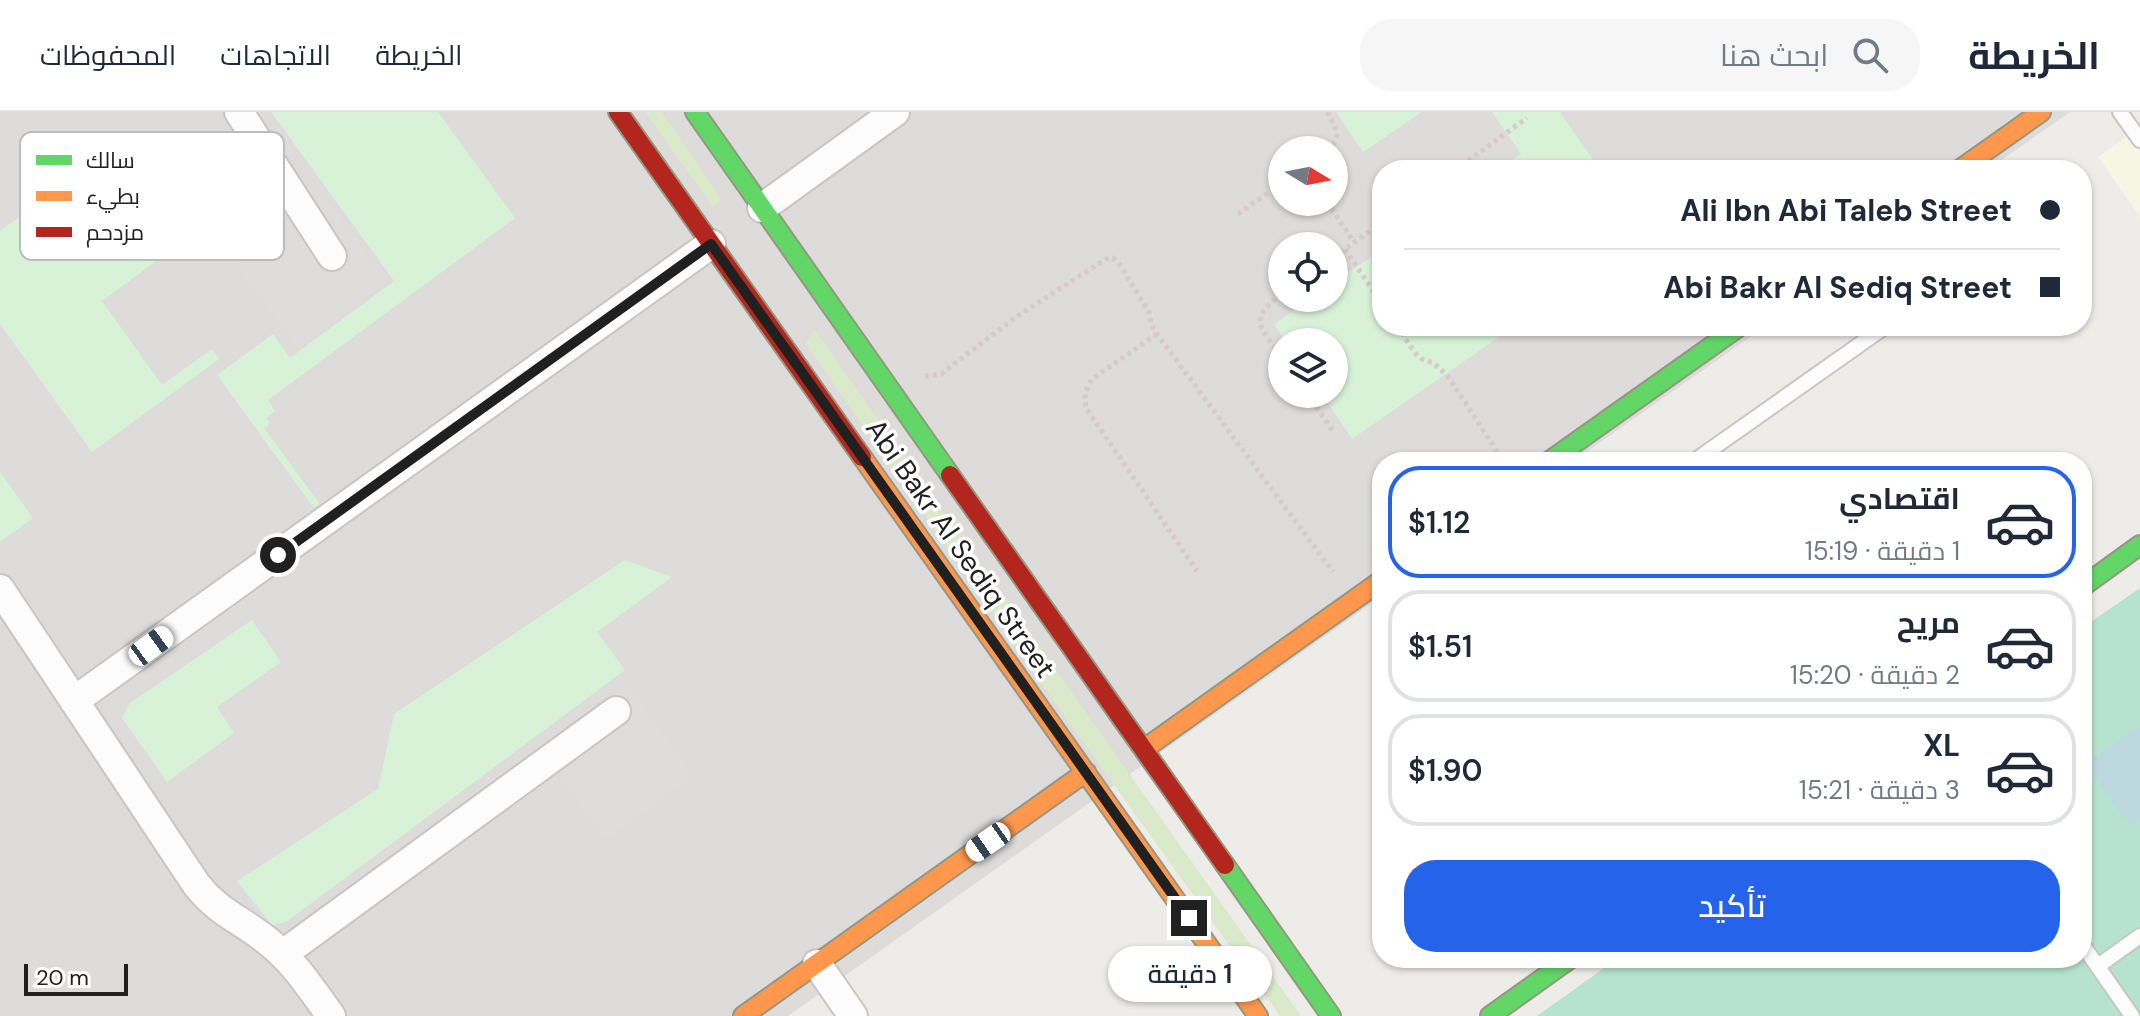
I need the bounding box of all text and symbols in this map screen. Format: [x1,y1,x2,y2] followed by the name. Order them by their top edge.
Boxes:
[1360,19,1920,91] search box
[1968,31,2100,81] text: الخريطة
[1848,33,1892,77] icon: search
[1720,36,1828,75] text: ابحث هنا
[40,37,176,74] text: المحفوظات
[220,37,331,74] text: الاتجاهات
[375,37,463,74] text: الخريطة
[20,132,284,260] legend
[1268,136,1348,216] north arrow
[1268,136,1348,408] map controls
[86,146,135,175] text: سالك
[86,182,140,213] text: بطيء
[1680,191,2012,230] text: Ali Ibn Abi Taleb Street
[86,218,144,248] text: مزدحم
[1268,232,1348,312] button: locate
[1663,268,2012,307] text: Abi Bakr Al Sediq Street
[1268,328,1348,408] button: layers
[857,412,1064,685] street label: Abi Bakr Al Sediq Street
[1839,479,1960,518] text: اقتصادي
[1984,486,2056,558] icon: car
[1408,503,1470,542] text: $1.12
[1805,534,1960,568] text: 1 دقيقة · 15:19
[260,537,296,573] route start
[1897,603,1960,642] text: مريح
[1984,610,2056,682] icon: car
[125,622,177,670] car
[1408,627,1472,666] text: $1.51
[1790,658,1960,692] text: 2 دقيقة · 15:20
[1923,726,1960,765] text: XL
[1984,734,2056,806] icon: car
[1408,751,1482,790] text: $1.90
[1799,773,1960,807] text: 3 دقيقة · 15:21
[961,818,1015,866] car
[1404,860,2060,952] button: تأكيد
[1171,900,1207,936] route end
[1107,946,1271,1002] callout: 1 دقيقة
[1148,957,1232,991] text: 1 دقيقة
[24,960,128,996] scale bar
[36,963,89,992] text: 20 m

